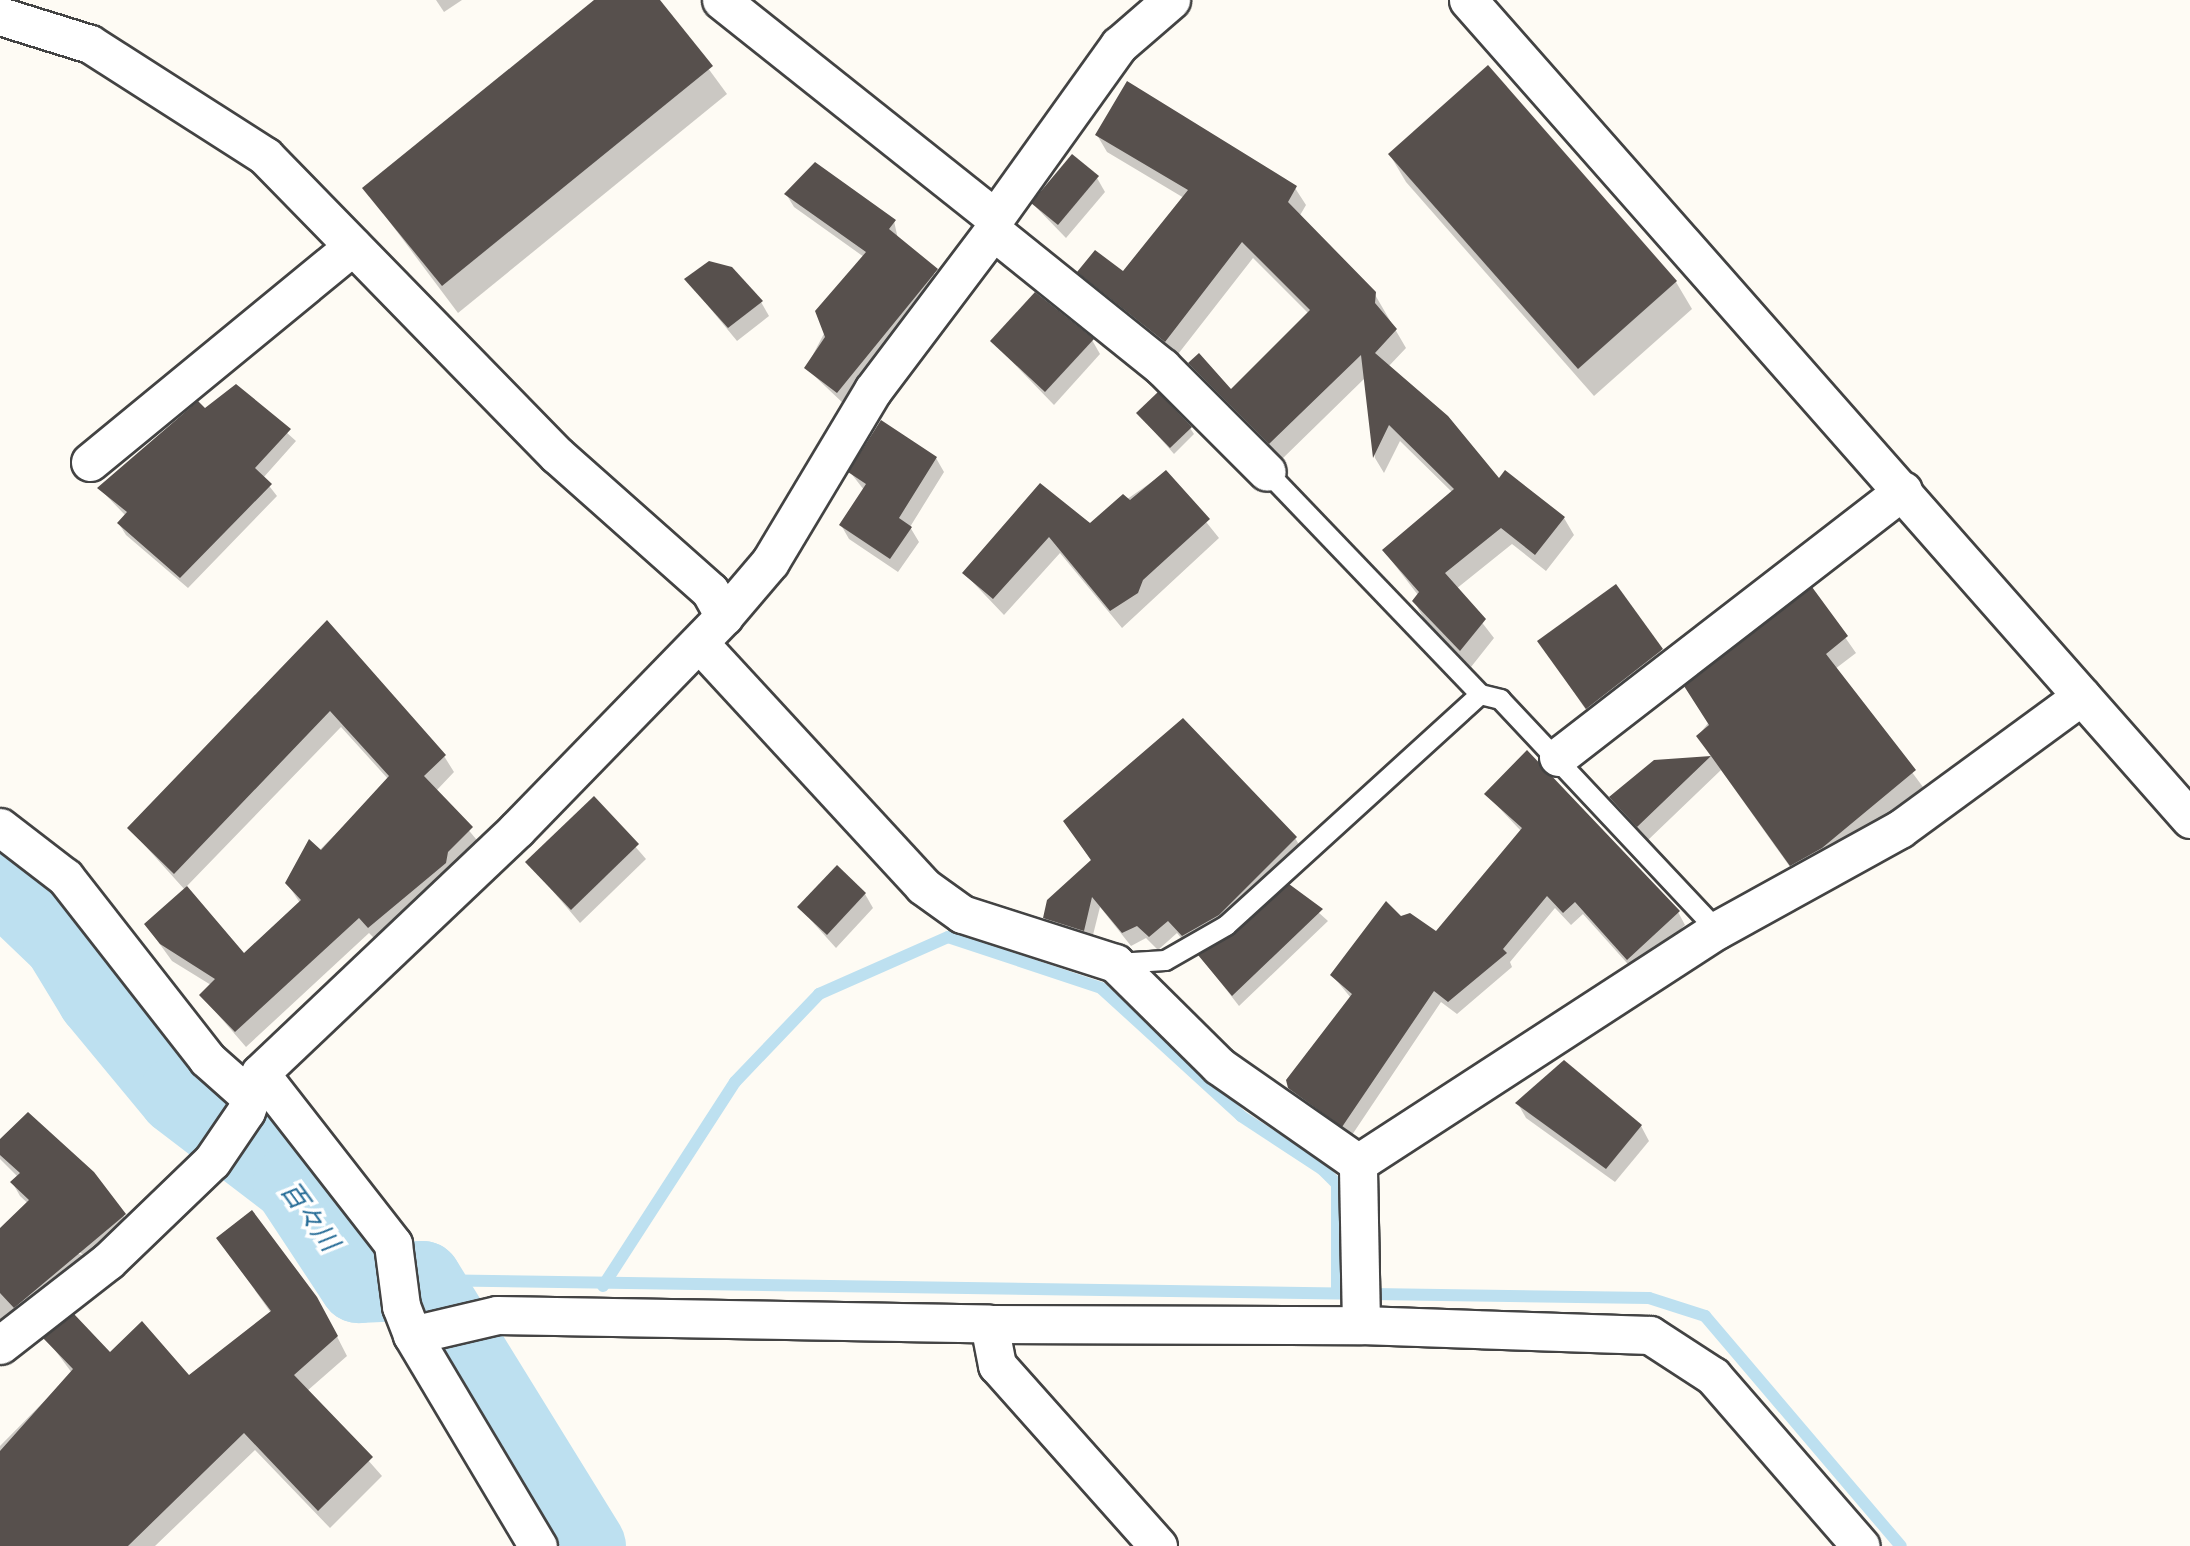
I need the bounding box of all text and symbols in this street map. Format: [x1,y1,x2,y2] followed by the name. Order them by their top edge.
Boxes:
[274,1175,346,1257] water label: 百々川

